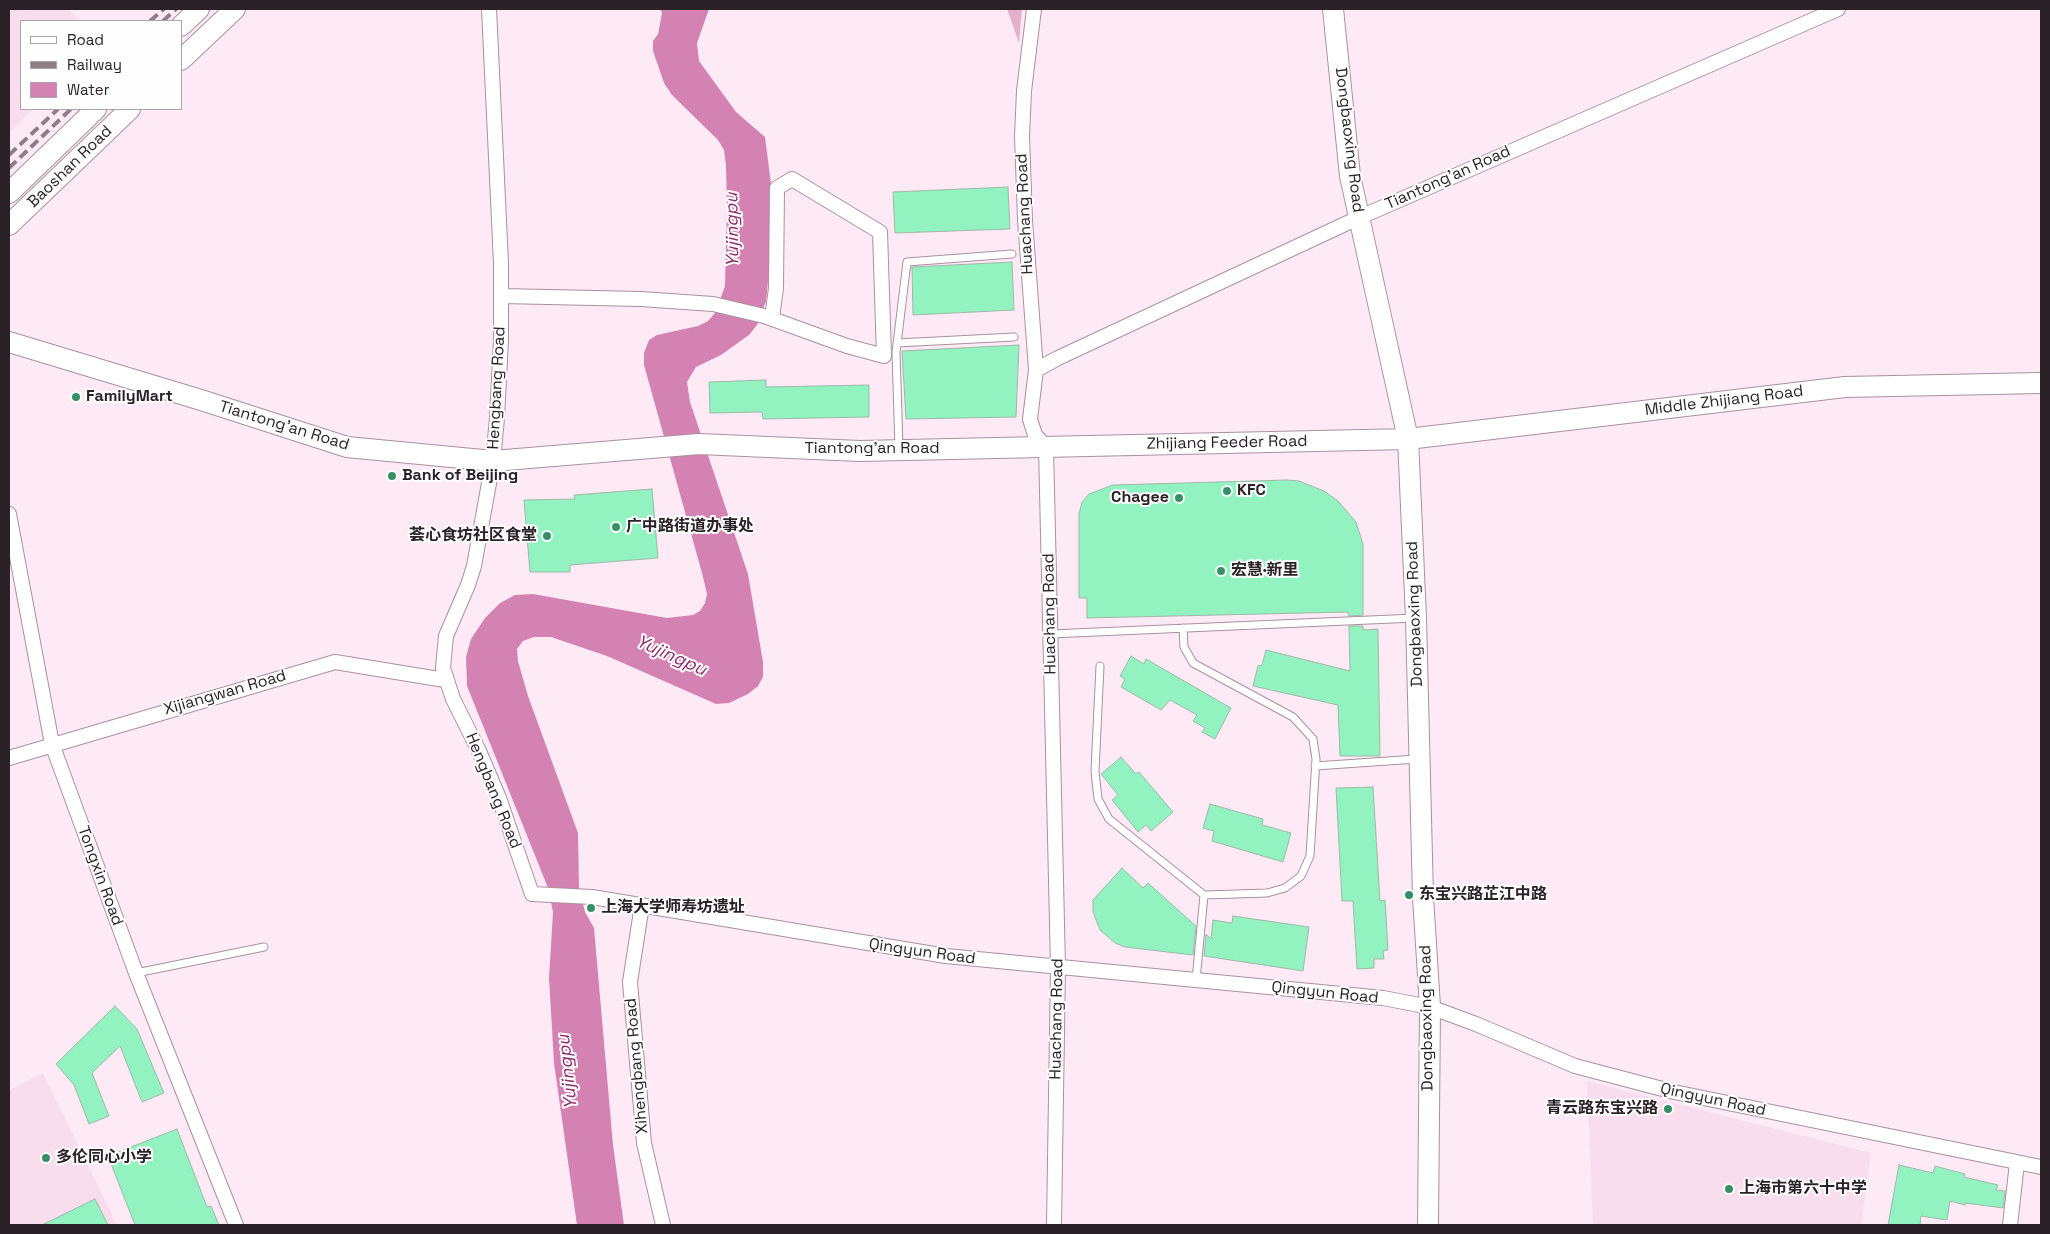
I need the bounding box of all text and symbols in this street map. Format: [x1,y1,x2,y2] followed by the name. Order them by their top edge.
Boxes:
[20,20,182,110] legend
[67,30,104,49] text: Road
[67,55,122,74] text: Railway
[1331,66,1367,214] street label: Dongbaoxing Road
[67,80,109,99] text: Water
[24,122,116,212] street label: Baoshan Road
[1382,142,1514,214] street label: Tiantong'an Road
[1012,153,1038,275] street label: Huachang Road
[722,192,744,268] water label: Yujingpu
[484,326,510,450] street label: Hengbang Road
[1644,382,1804,420] street label: Middle Zhijiang Road
[86,387,173,407] place label: FamilyMart
[70,391,82,403] marker: FamilyMart
[217,397,351,455] street label: Tiantong'an Road
[1146,432,1308,454] street label: Zhijiang Feeder Road
[804,439,940,459] street label: Tiantong'an Road
[402,466,518,486] place label: Bank of Beijing
[386,470,398,482] marker: Bank of Beijing
[1237,481,1266,501] place label: KFC
[1221,485,1233,497] marker: KFC
[1111,488,1169,508] place label: Chagee
[1173,492,1185,504] marker: Chagee
[626,517,754,537] place label: 广中路街道办事处
[610,521,622,533] marker: 广中路街道办事处
[409,526,537,546] place label: 荟心食坊社区食堂
[541,530,553,542] marker: 荟心食坊社区食堂
[1403,541,1427,687] street label: Dongbaoxing Road
[1039,553,1061,675] street label: Huachang Road
[1231,561,1298,581] place label: 宏慧·新里
[1215,565,1227,577] marker: 宏慧·新里
[632,631,710,681] water label: Yujingpu
[162,666,288,720] street label: Xijiangwan Road
[461,730,525,852] street label: Hengbang Road
[73,824,127,928] street label: Tongxin Road
[1419,885,1547,905] place label: 东宝兴路芷江中路
[1403,889,1415,901] marker: 东宝兴路芷江中路
[601,898,745,918] place label: 上海大学师寿坊遗址
[585,902,597,914] marker: 上海大学师寿坊遗址
[867,935,977,969] street label: Qingyun Road
[1416,945,1438,1091] street label: Dongbaoxing Road
[1046,958,1068,1080] street label: Huachang Road
[1271,978,1379,1008] street label: Qingyun Road
[621,997,653,1135] street label: Xihengbang Road
[553,1034,583,1110] water label: Yujingpu
[1658,1079,1768,1121] street label: Qingyun Road
[1546,1099,1658,1119] place label: 青云路东宝兴路
[1662,1103,1674,1115] marker: 青云路东宝兴路
[56,1148,152,1168] place label: 多伦同心小学
[40,1152,52,1164] marker: 多伦同心小学
[1739,1179,1867,1199] place label: 上海市第六十中学
[1723,1183,1735,1195] marker: 上海市第六十中学

